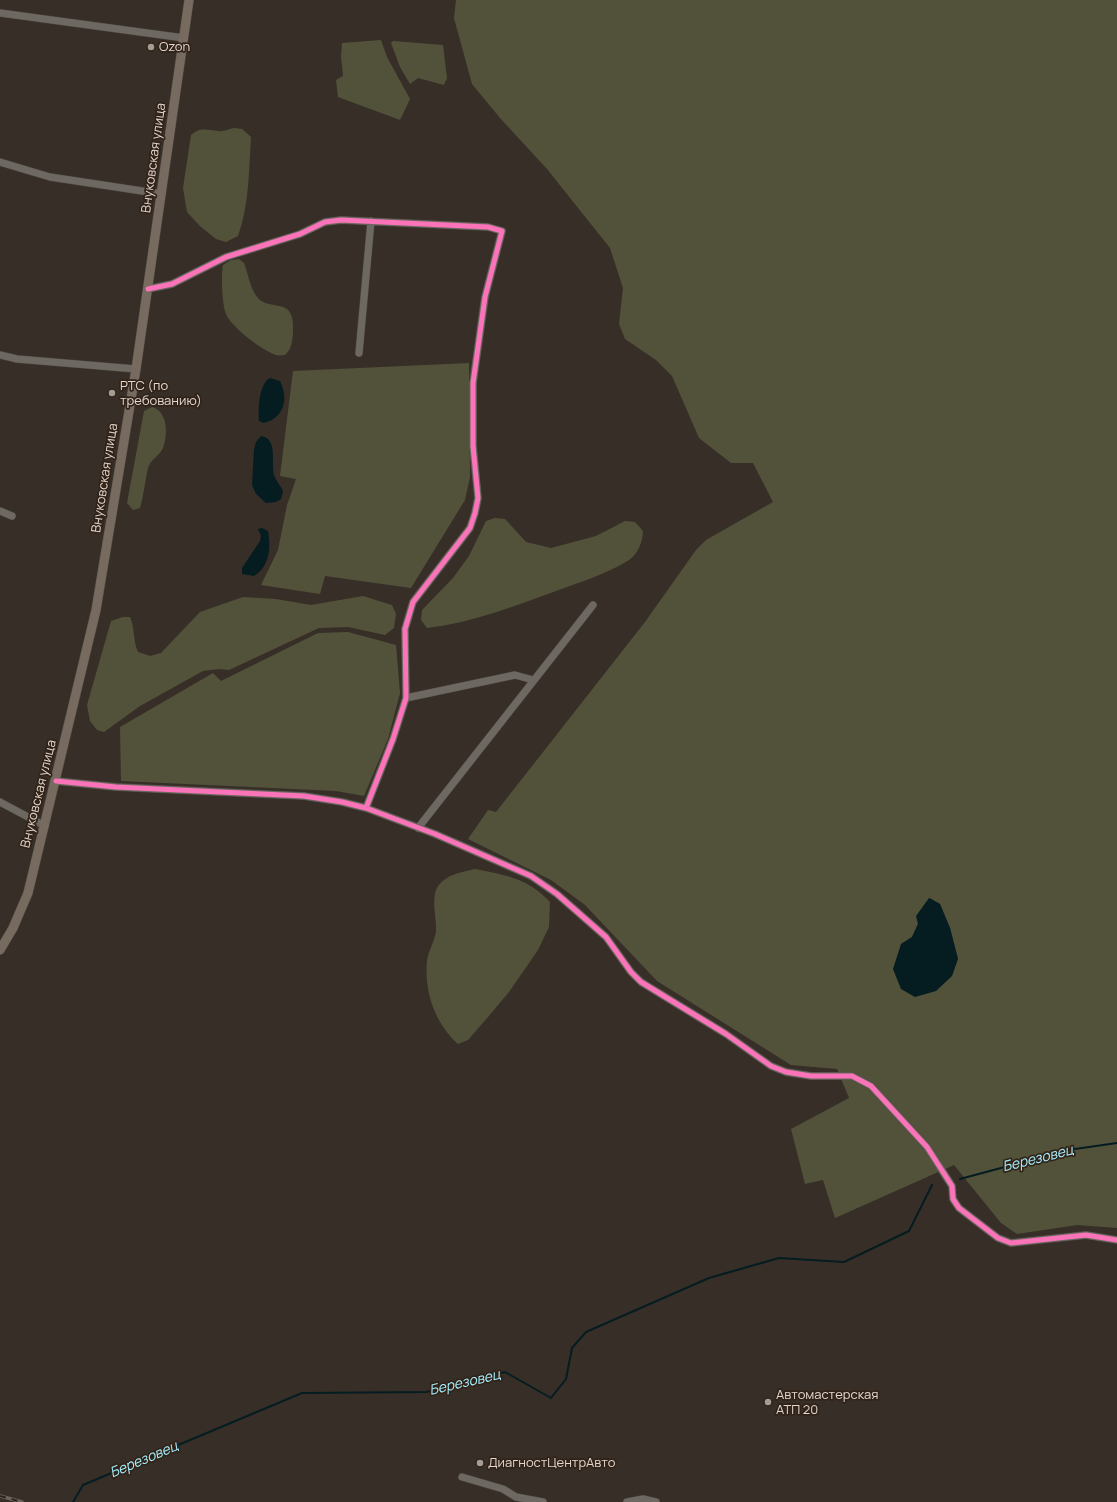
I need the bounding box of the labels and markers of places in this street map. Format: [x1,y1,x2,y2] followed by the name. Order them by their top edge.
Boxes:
[159,39,190,55] place label: Ozon
[146,42,156,52] marker: Ozon
[120,378,202,409] place label: РТС (по требованию)
[107,388,117,398] marker: РТС (по требованию)
[776,1387,879,1418] place label: Автомастерская АТП 20
[763,1397,773,1407] marker: Автомастерская АТП 20
[488,1455,615,1471] place label: ДиагностЦентрАвто
[475,1458,485,1468] marker: ДиагностЦентрАвто

